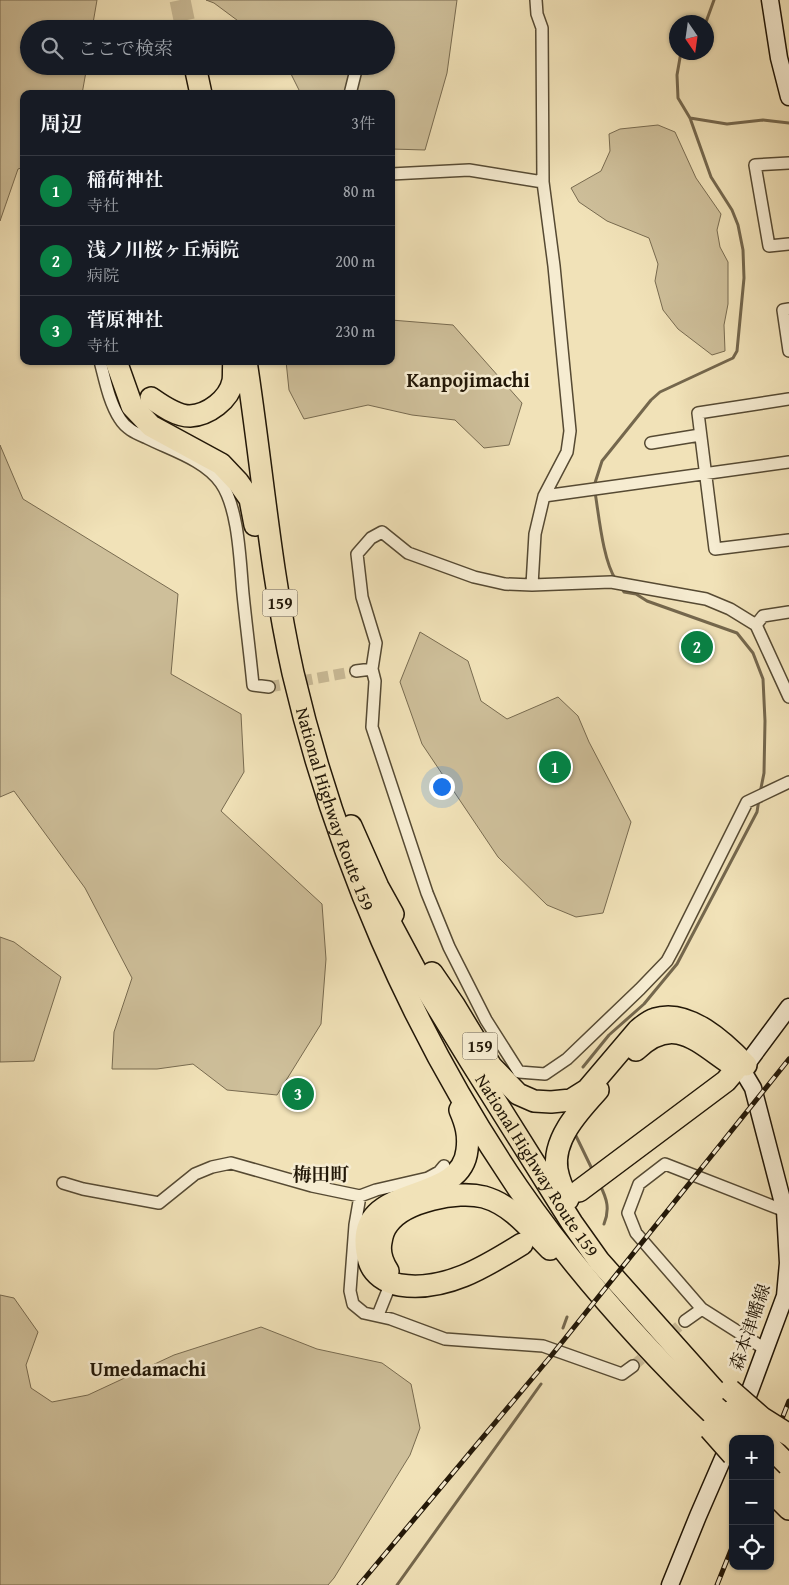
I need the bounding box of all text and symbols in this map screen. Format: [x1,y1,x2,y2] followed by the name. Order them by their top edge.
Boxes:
[669,15,714,60] north arrow
[20,20,395,75] search box
[38,34,66,62] icon: search
[78,34,173,62] text: ここで検索
[40,108,82,139] text: 周辺
[351,111,375,135] text: 3件
[87,165,163,193] text: 稲荷神社
[52,179,60,203] text: 1
[343,179,375,203] text: 80 m
[87,193,119,217] text: 寺社
[87,235,239,263] text: 浅ノ川桜ヶ丘病院
[52,249,60,273] text: 2
[335,249,375,273] text: 200 m
[87,263,119,287] text: 病院
[87,305,163,333] text: 菅原神社
[52,319,60,343] text: 3
[335,319,375,343] text: 230 m
[87,333,119,357] text: 寺社
[406,365,530,394] district label: Kanpojimachi
[262,590,298,616] road number: 159
[681,628,713,666] pin: 2
[289,704,382,915] street label: National Highway Route 159
[539,748,571,786] pin: 1
[429,774,455,800] your location
[462,1032,498,1060] road number: 159
[469,1068,606,1262] street label: National Highway Route 159
[282,1075,314,1113] pin: 3
[292,1160,350,1188] district label: 梅田町
[722,1280,777,1374] street label: 森本津幡線
[90,1354,206,1383] district label: Umedamachi
[729,1435,774,1570] map controls
[729,1435,774,1480] button: +
[729,1480,774,1525] button: −
[729,1525,774,1570] button: locate

